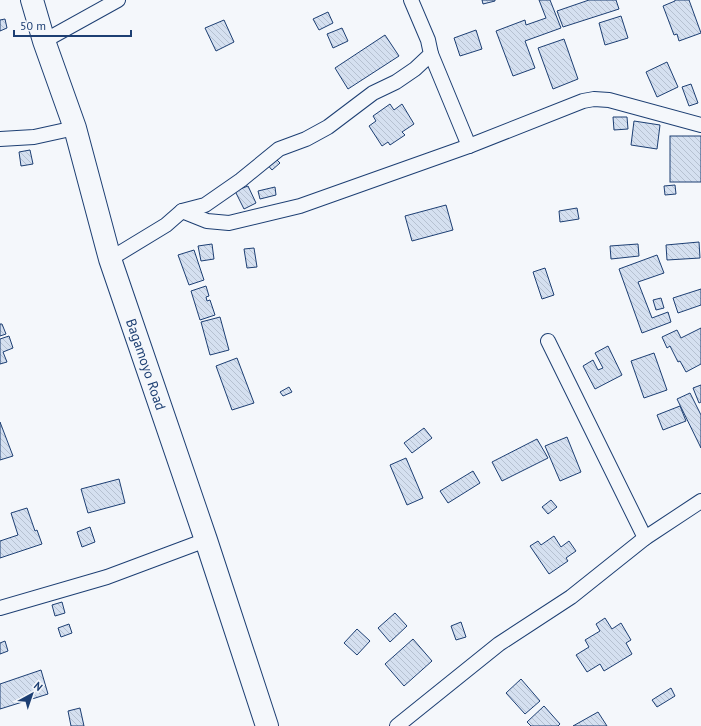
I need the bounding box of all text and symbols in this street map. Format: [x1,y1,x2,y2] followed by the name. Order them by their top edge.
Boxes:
[14,12,131,38] scale bar
[20,18,46,33] text: 50 m
[122,316,170,413] street label: Bagamoyo Road
[12,674,52,714] north arrow
[31,679,46,694] text: N

